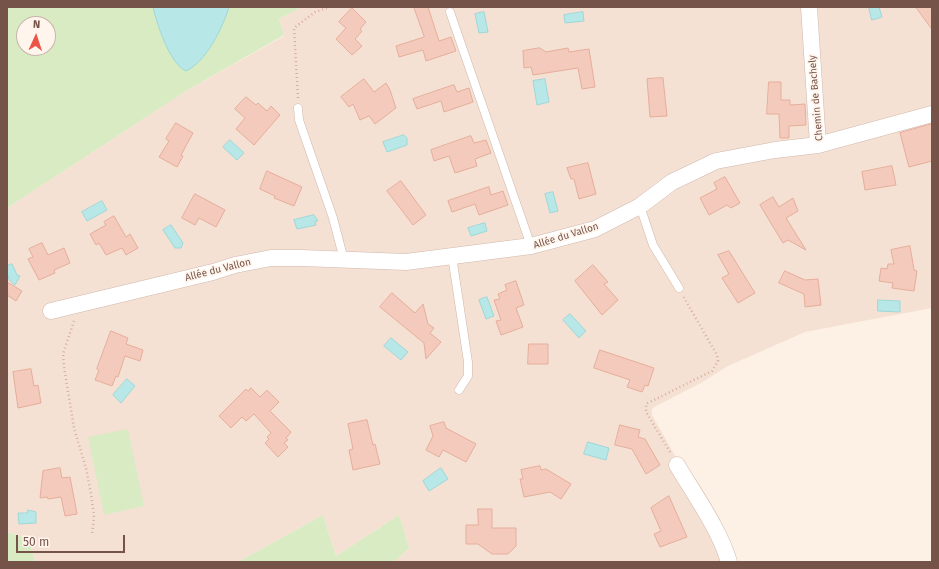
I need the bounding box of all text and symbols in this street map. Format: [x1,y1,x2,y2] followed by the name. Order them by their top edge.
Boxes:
[16,16,56,56] north arrow
[33,18,41,31] text: N
[806,55,826,141] street label: Chemin de Bachely
[532,220,600,252] street label: Allée du Vallon
[184,256,252,284] street label: Allée du Vallon
[18,527,127,553] scale bar
[23,535,49,549] text: 50 m

